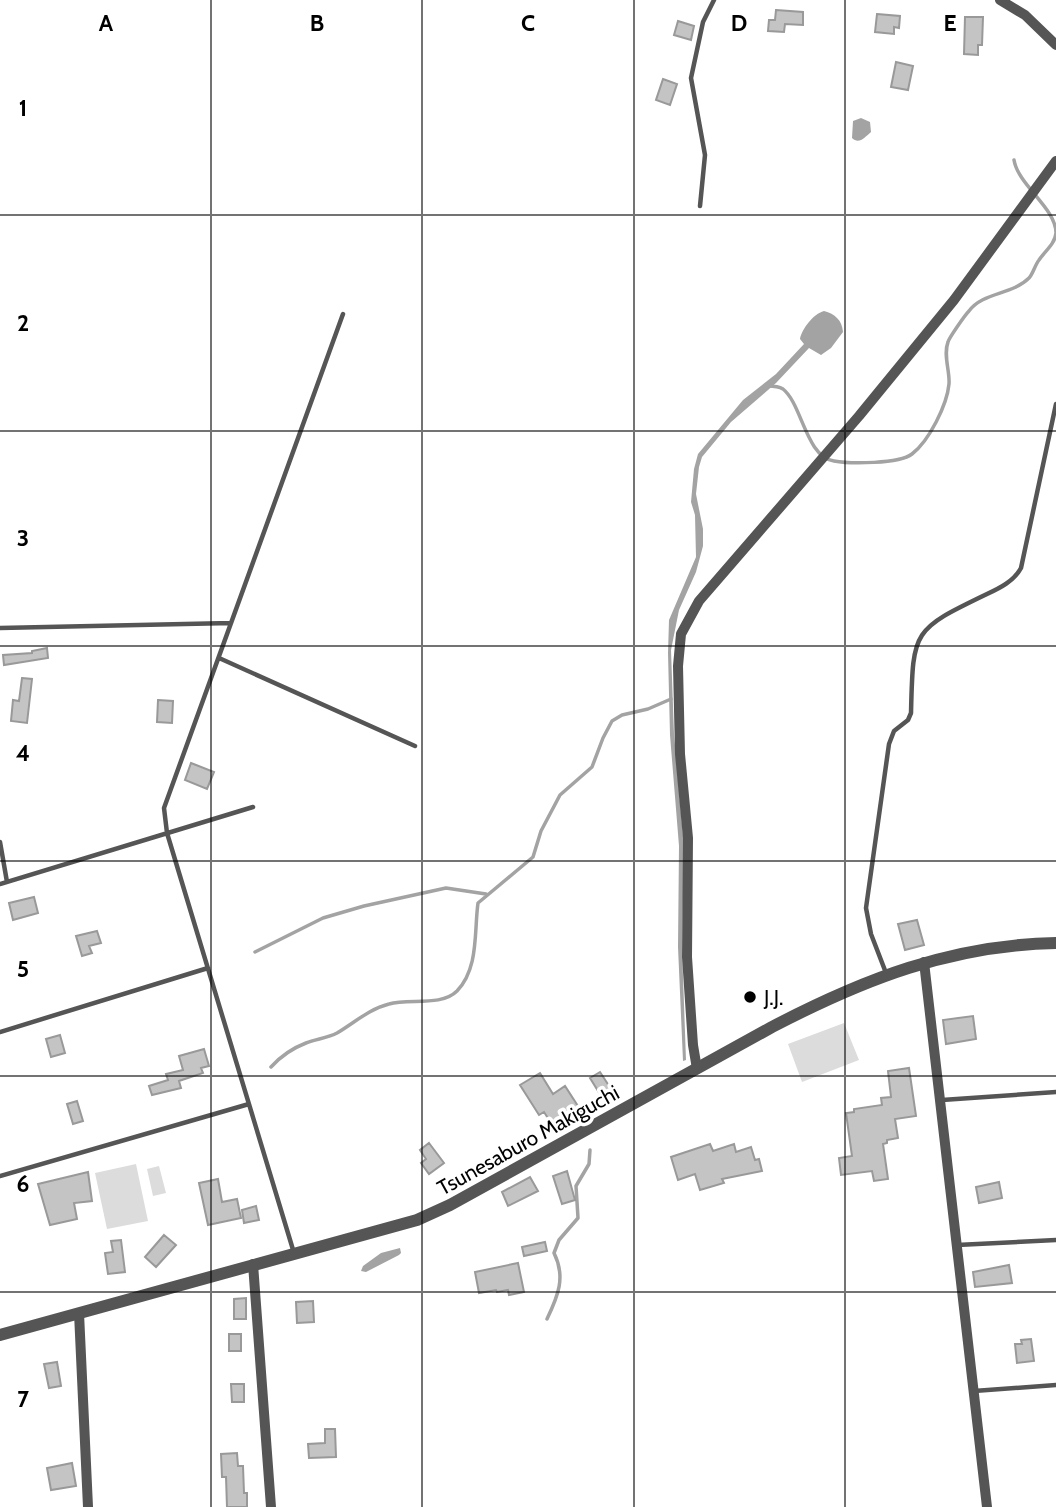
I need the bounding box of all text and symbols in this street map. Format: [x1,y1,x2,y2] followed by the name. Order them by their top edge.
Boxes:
[99,9,114,37] text: A
[310,9,324,37] text: B
[521,9,535,37] text: C
[731,9,747,37] text: D
[943,9,957,37] text: E
[19,94,27,122] text: 1
[17,309,29,337] text: 2
[17,524,29,552] text: 3
[16,739,30,767] text: 4
[17,955,29,983] text: 5
[763,985,783,1010] place label: J.J.
[742,989,758,1005] marker: J.J.
[433,1080,623,1200] street label: Tsunesaburo Makiguchi
[17,1170,29,1198] text: 6
[17,1385,29,1413] text: 7

